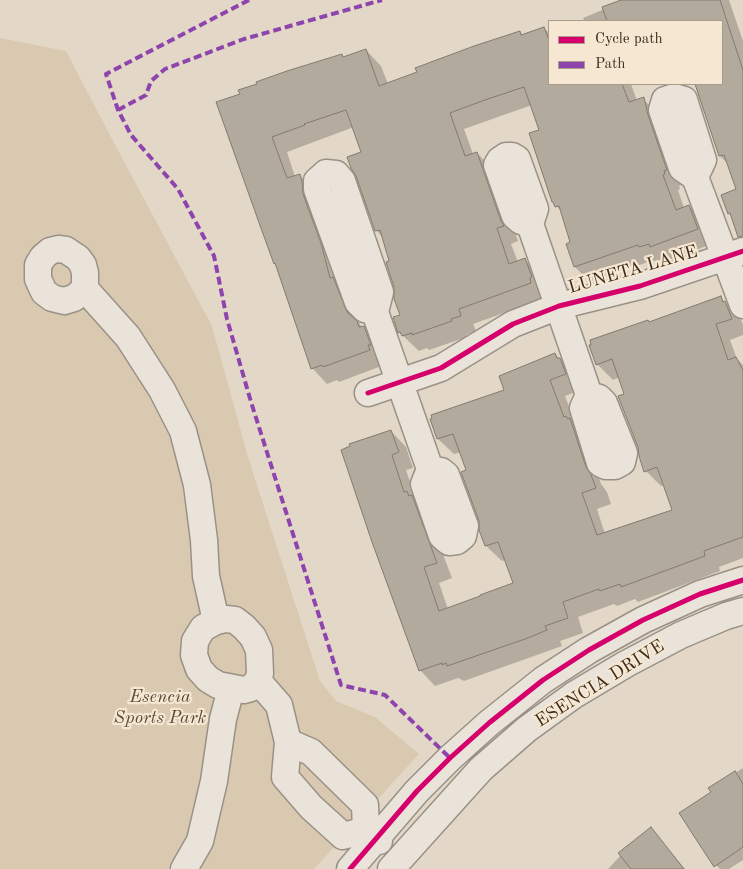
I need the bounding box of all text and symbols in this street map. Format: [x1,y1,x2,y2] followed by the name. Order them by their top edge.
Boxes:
[548,20,723,85] legend
[595,32,663,47] text: Cycle path
[595,57,625,72] text: Path
[566,241,700,299] street label: LUNETA LANE
[531,636,669,732] street label: ESENCIA DRIVE
[114,686,206,729] park label: Esencia Sports Park

